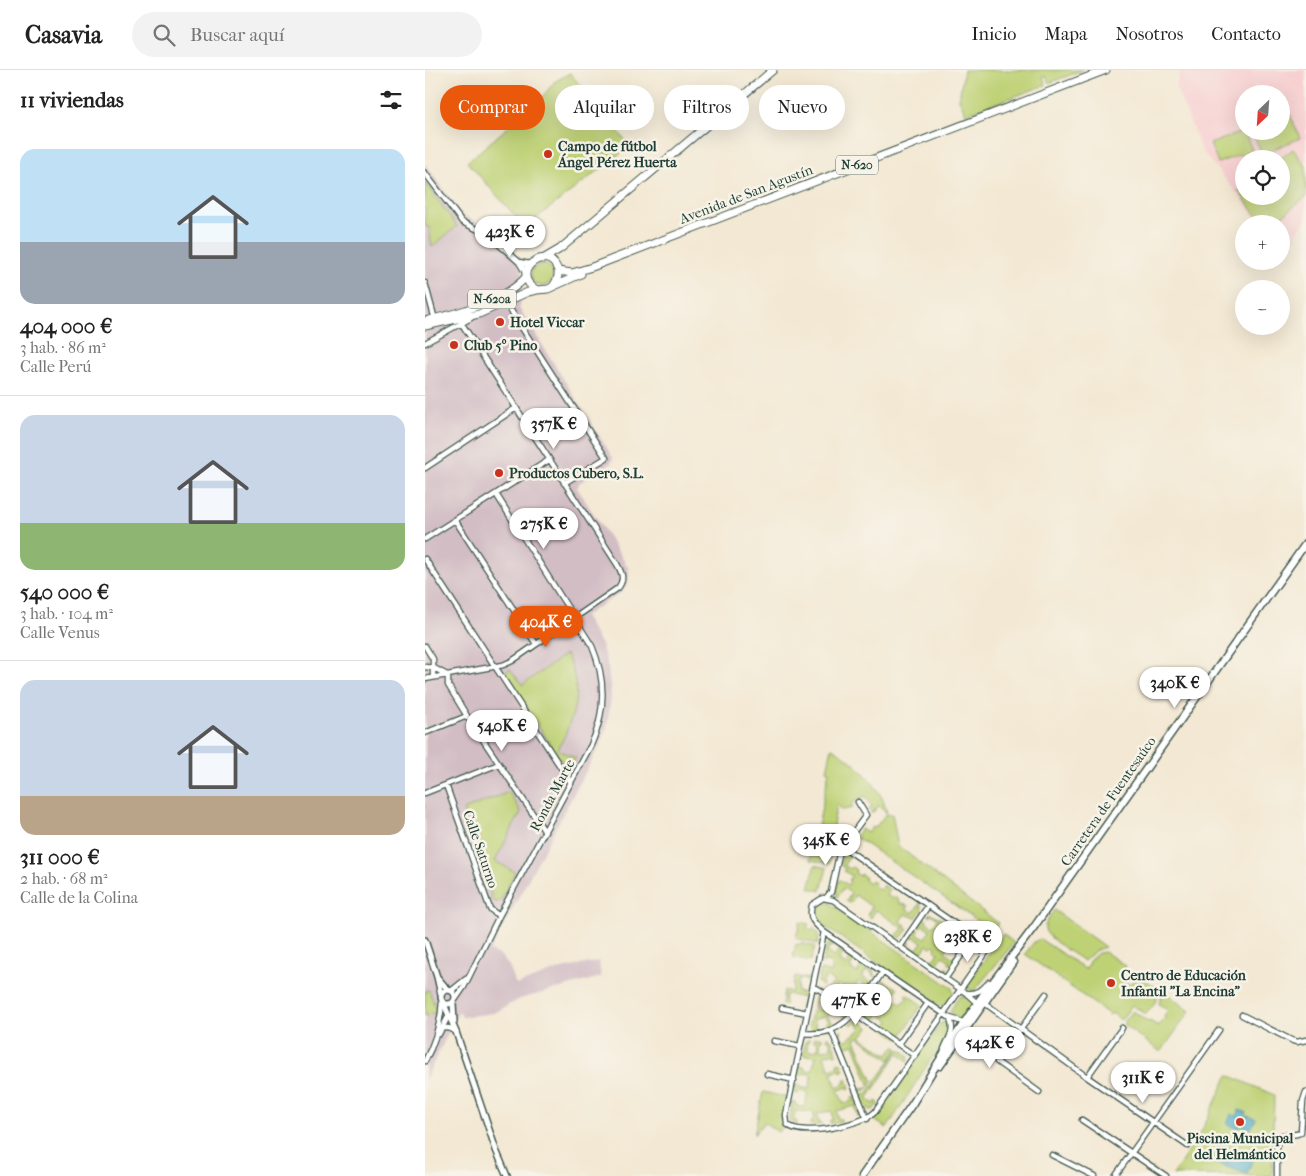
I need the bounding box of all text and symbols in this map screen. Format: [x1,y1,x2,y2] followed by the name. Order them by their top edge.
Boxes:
[132,12,482,57] search box
[25,21,102,49] text: Casavia
[150,21,178,49] icon: search
[190,24,284,46] text: Buscar aquí
[972,24,1017,45] text: Inicio
[1045,24,1087,45] text: Mapa
[1115,24,1183,45] text: Nosotros
[1211,24,1281,45] text: Contacto
[440,85,545,130] chip: Comprar
[555,85,654,130] chip: Alquilar
[664,85,749,130] chip: Filtros
[759,85,845,130] chip: Nuevo
[1235,85,1290,140] north arrow
[1235,85,1290,335] map controls
[377,86,405,114] icon: filters
[20,88,124,112] text: 11 viviendas
[557,138,677,171] place label: Campo de fútbol Ángel Pérez Huerta
[542,148,554,160] marker: Campo de fútbol Ángel Pérez Huerta
[1235,150,1290,205] button: locate
[836,156,878,174] road number: N-620
[676,161,815,228] street label: Avenida de San Agustín
[168,182,258,272] icon: home
[1235,215,1290,270] button: +
[469,216,551,258] pin: 423K €
[486,222,534,241] text: 423K €
[1235,280,1290,335] button: −
[468,290,516,308] road number: N-620a
[20,314,112,338] text: 404 000 €
[510,314,586,331] place label: Hotel Viccar
[494,316,506,328] marker: Hotel Viccar
[464,337,537,354] place label: Club 5º Pino
[20,338,106,357] text: 3 hab. · 86 m²
[448,339,460,351] marker: Club 5º Pino
[20,357,91,376] text: Calle Perú
[513,408,595,450] pin: 357K €
[531,414,577,433] text: 357K €
[168,447,258,537] icon: home
[509,465,644,482] place label: Productos Cubero, S.L.
[493,467,505,479] marker: Productos Cubero, S.L.
[503,508,585,550] pin: 275K €
[520,514,568,533] text: 275K €
[20,580,109,604] text: 540 000 €
[20,604,113,623] text: 3 hab. · 104 m²
[505,606,587,648] pin: 404K €
[520,612,572,631] text: 404K €
[20,623,100,642] text: Calle Venus
[1134,666,1216,709] pin: 340K €
[1150,673,1200,692] text: 340K €
[461,710,543,752] pin: 540K €
[168,712,258,802] icon: home
[477,716,527,735] text: 540K €
[1057,733,1160,869] street label: Carretera de Fuentesaúco
[526,756,579,834] street label: Ronda Marte
[459,808,502,890] street label: Calle Saturno
[785,824,867,866] pin: 345K €
[802,830,850,849] text: 345K €
[20,845,100,869] text: 311 000 €
[20,869,108,888] text: 2 hab. · 68 m²
[20,888,138,907] text: Calle de la Colina
[927,920,1009,963] pin: 238K €
[944,927,992,946] text: 238K €
[1121,967,1247,1000] place label: Centro de Educación Infantil "La Encina"
[1105,977,1117,989] marker: Centro de Educación Infantil "La Encina"
[815,984,897,1026] pin: 477K €
[832,990,881,1009] text: 477K €
[949,1026,1031,1069] pin: 542K €
[965,1033,1015,1052] text: 542K €
[1102,1062,1184,1104] pin: 311K €
[1122,1068,1164,1087] text: 311K €
[1234,1116,1246,1128] marker: Piscina Municipal del Helmántico
[1187,1130,1293,1163] place label: Piscina Municipal del Helmántico

